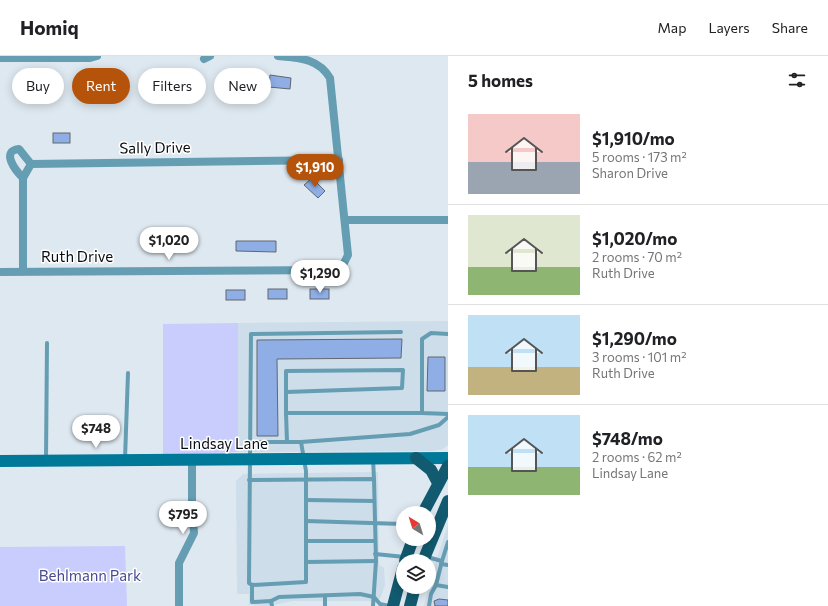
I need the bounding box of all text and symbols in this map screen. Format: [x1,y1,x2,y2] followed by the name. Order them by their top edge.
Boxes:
[20,16,79,39] text: Homiq
[658,19,686,36] text: Map
[708,19,750,36] text: Layers
[772,19,808,36] text: Share
[12,68,64,104] chip: Buy
[72,68,130,104] chip: Rent
[138,68,206,104] chip: Filters
[214,68,271,104] chip: New
[786,69,808,91] icon: filters
[468,70,533,91] text: 5 homes
[592,128,675,149] text: $1,910/mo
[500,130,548,178] icon: home
[119,137,191,157] street label: Sally Drive
[592,149,687,165] text: 5 rooms · 173 m²
[282,154,348,188] pin: $1,910
[296,159,334,175] text: $1,910
[592,165,668,181] text: Sharon Drive
[136,227,202,261] pin: $1,020
[592,228,677,249] text: $1,020/mo
[500,231,548,279] icon: home
[149,232,189,248] text: $1,020
[41,247,113,265] street label: Ruth Drive
[592,249,682,265] text: 2 rooms · 70 m²
[287,260,353,294] pin: $1,290
[300,265,340,281] text: $1,290
[592,265,655,281] text: Ruth Drive
[592,328,677,349] text: $1,290/mo
[500,331,548,379] icon: home
[592,349,686,365] text: 3 rooms · 101 m²
[592,365,655,381] text: Ruth Drive
[72,415,120,449] pin: $748
[81,420,111,436] text: $748
[592,428,663,449] text: $748/mo
[500,431,548,479] icon: home
[180,434,268,452] street label: Lindsay Lane
[592,449,682,465] text: 2 rooms · 62 m²
[592,465,668,481] text: Lindsay Lane
[159,501,207,535] pin: $795
[168,506,198,522] text: $795
[396,506,436,546] north arrow
[396,506,436,594] map controls
[396,554,436,594] button: layers
[39,566,141,584] park label: Behlmann Park

